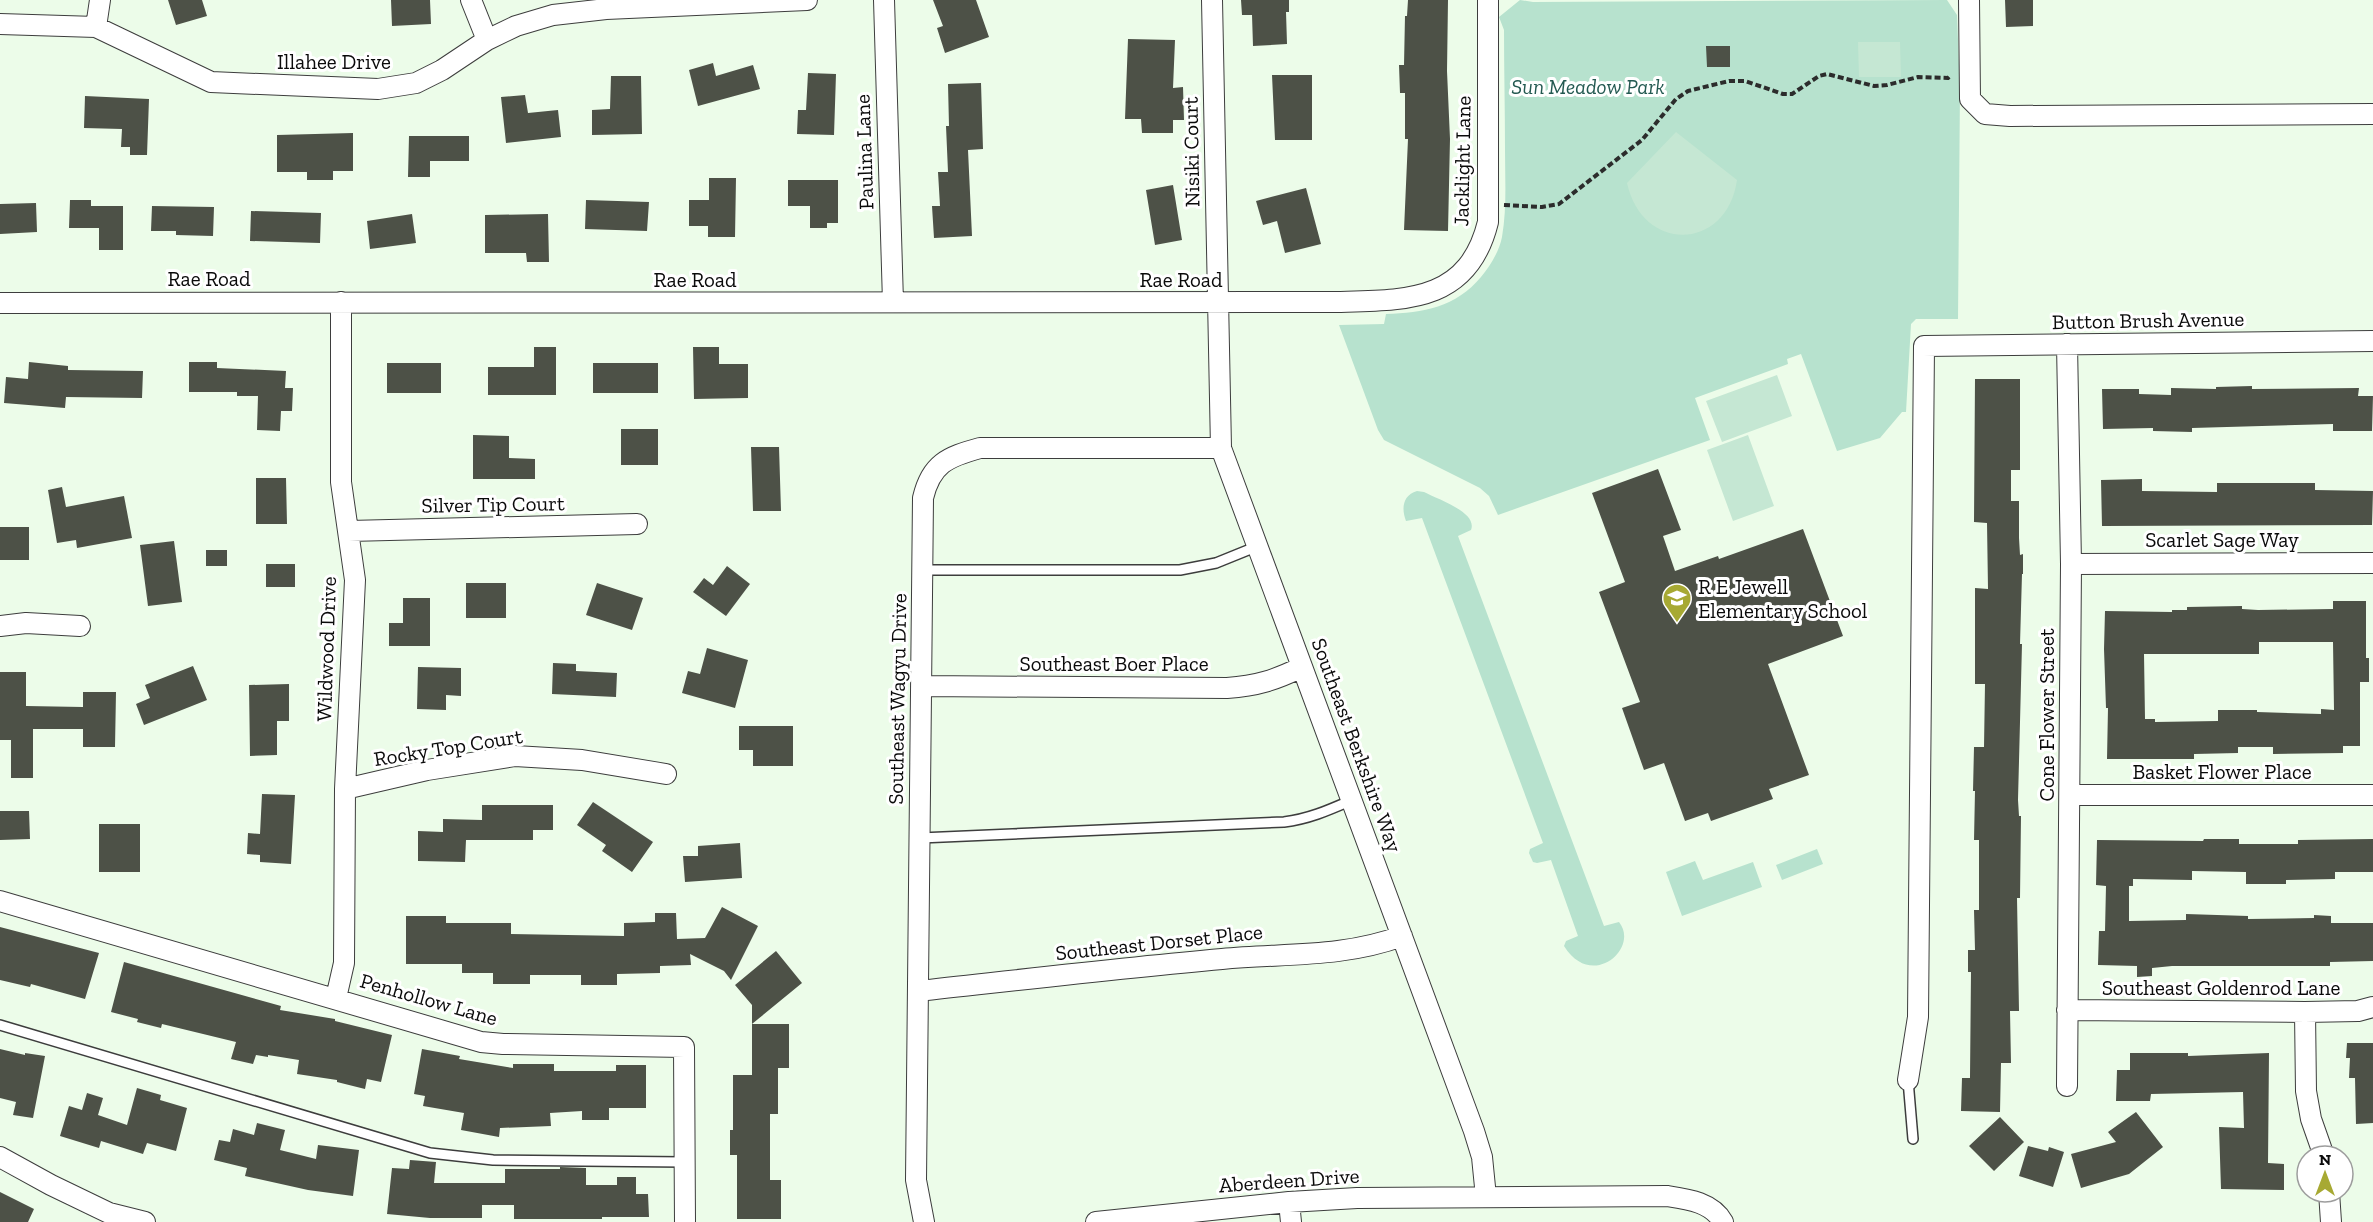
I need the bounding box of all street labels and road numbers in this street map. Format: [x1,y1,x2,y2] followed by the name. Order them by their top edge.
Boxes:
[277,49,391,74] street label: Illahee Drive
[849,94,879,210] street label: Paulina Lane
[1448,95,1476,226] street label: Jacklight Lane
[1178,96,1204,207] street label: Nisiki Court
[168,266,251,291] street label: Rae Road
[654,267,737,292] street label: Rae Road
[1140,267,1223,292] street label: Rae Road
[2052,306,2244,334] street label: Button Brush Avenue
[421,490,565,518] street label: Silver Tip Court
[2145,527,2299,552] street label: Scarlet Sage Way
[311,576,341,722] street label: Wildwood Drive
[883,593,911,805] street label: Southeast Wagyu Drive
[2034,628,2059,802] street label: Cone Flower Street
[1307,635,1407,856] street label: Southeast Berkshire Way
[1020,651,1209,676] street label: Southeast Boer Place
[372,723,524,771] street label: Rocky Top Court
[2132,759,2312,784] street label: Basket Flower Place
[1054,919,1264,965] street label: Southeast Dorset Place
[357,967,501,1031] street label: Penhollow Lane
[2102,975,2341,1000] street label: Southeast Goldenrod Lane
[1218,1163,1360,1197] street label: Aberdeen Drive

